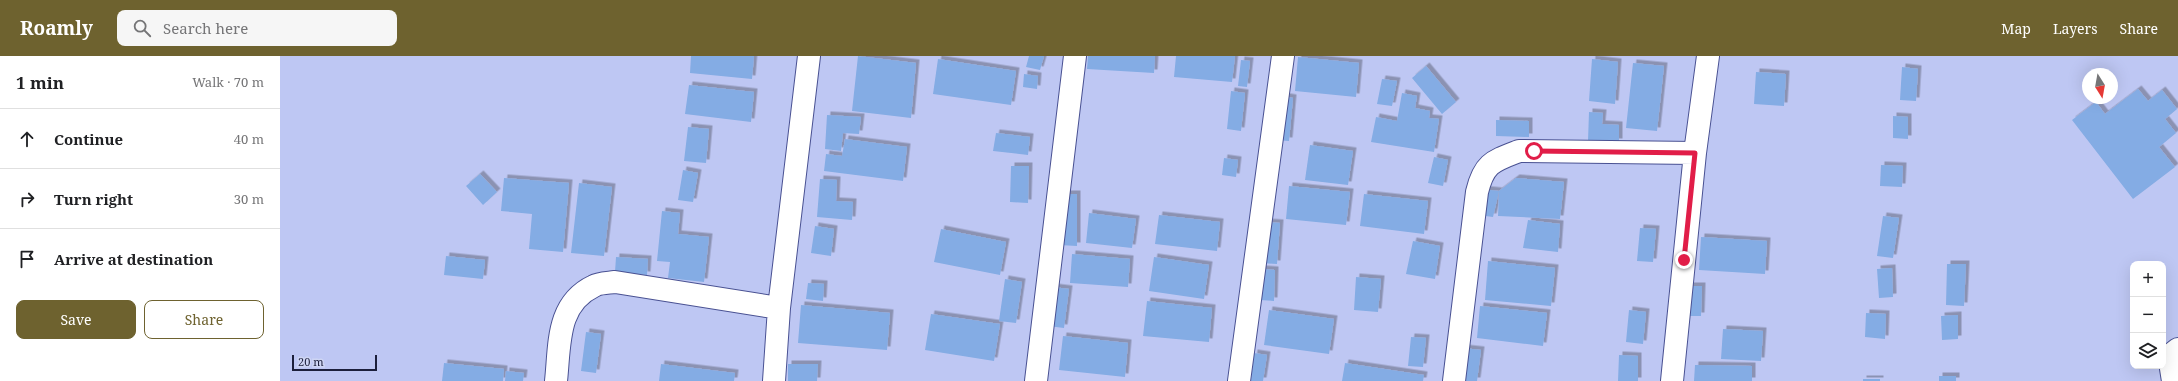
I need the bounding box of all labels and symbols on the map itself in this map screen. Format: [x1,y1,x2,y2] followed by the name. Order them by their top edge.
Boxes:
[2082,68,2118,104] north arrow
[1525,142,1543,160] route start
[1675,251,1693,269] route end
[292,353,377,372] scale bar

